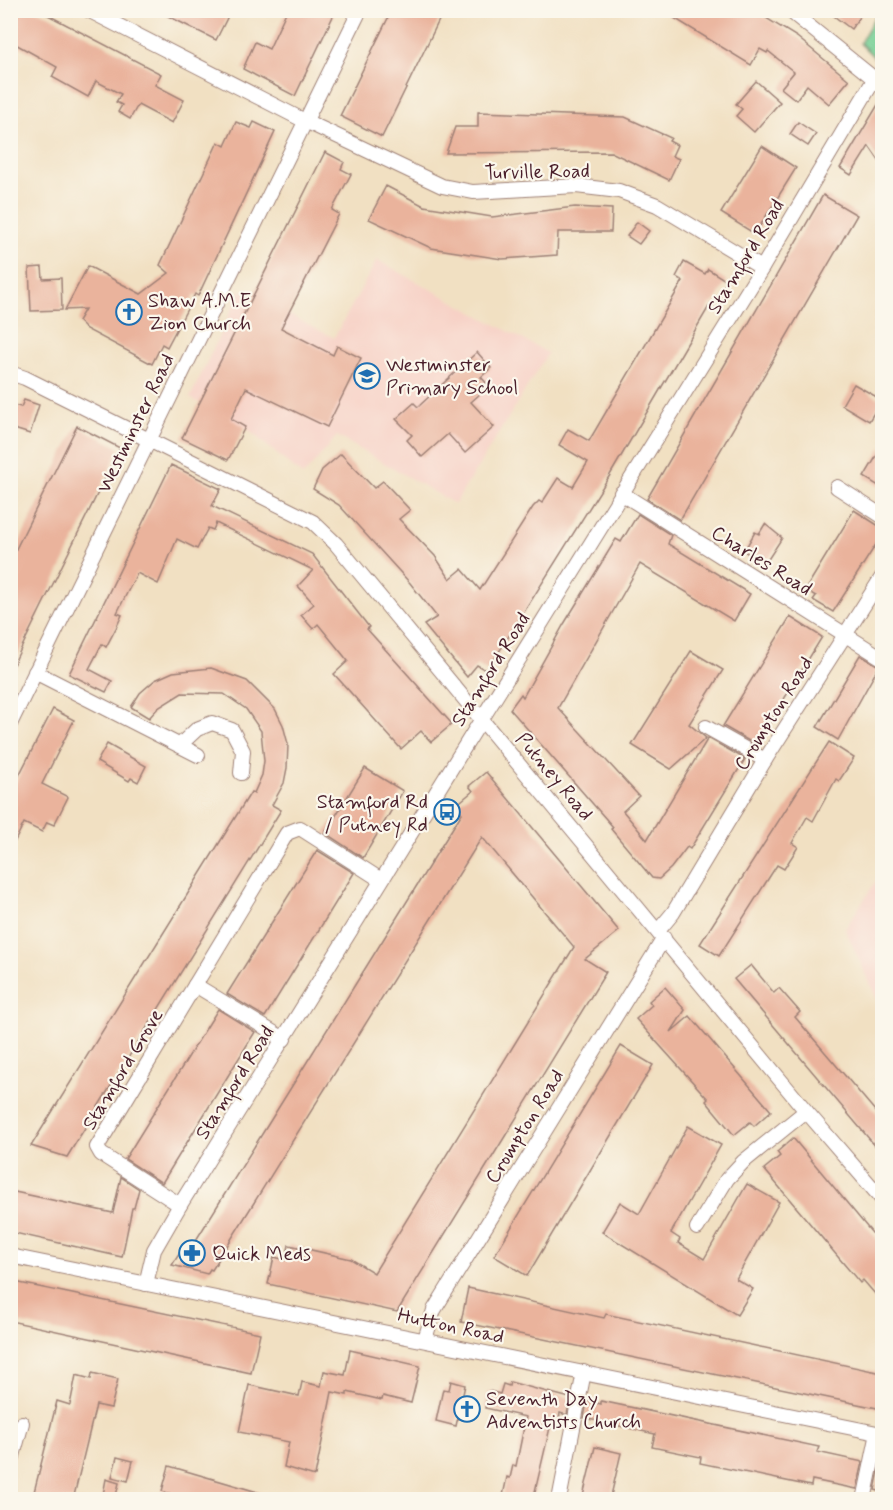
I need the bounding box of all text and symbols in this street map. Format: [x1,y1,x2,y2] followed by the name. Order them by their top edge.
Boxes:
[484,158,590,187] street label: Turville Road
[701,194,793,320] street label: Stamford Road
[148,288,251,338] place label: Shaw A.M.E Zion Church
[114,297,144,327] church icon: Shaw A.M.E Zion Church
[91,349,182,498] street label: Westminster Road
[386,352,518,402] place label: Westminster Primary School
[352,361,382,391] school or university icon: Westminster Primary School
[706,520,817,603] street label: Charles Road
[445,608,539,733] street label: Stamford Road
[728,652,820,776] street label: Crompton Road
[509,727,599,827] street label: Putney Road
[317,789,428,839] place label: Stamford Rd / Putney Rd
[432,797,462,827] bus stop icon: Stamford Rd / Putney Rd
[76,1004,172,1136] street label: Stamford Grove
[189,1021,283,1146] street label: Stamford Road
[479,1065,571,1189] street label: Crompton Road
[177,1238,207,1268] pharmacy icon: Quick Meds
[212,1241,311,1268] place label: Quick Meds
[395,1302,506,1351] street label: Hutton Road
[486,1386,641,1436] place label: Seventh Day Adventists Church
[452,1394,482,1424] church icon: Seventh Day Adventists Church

